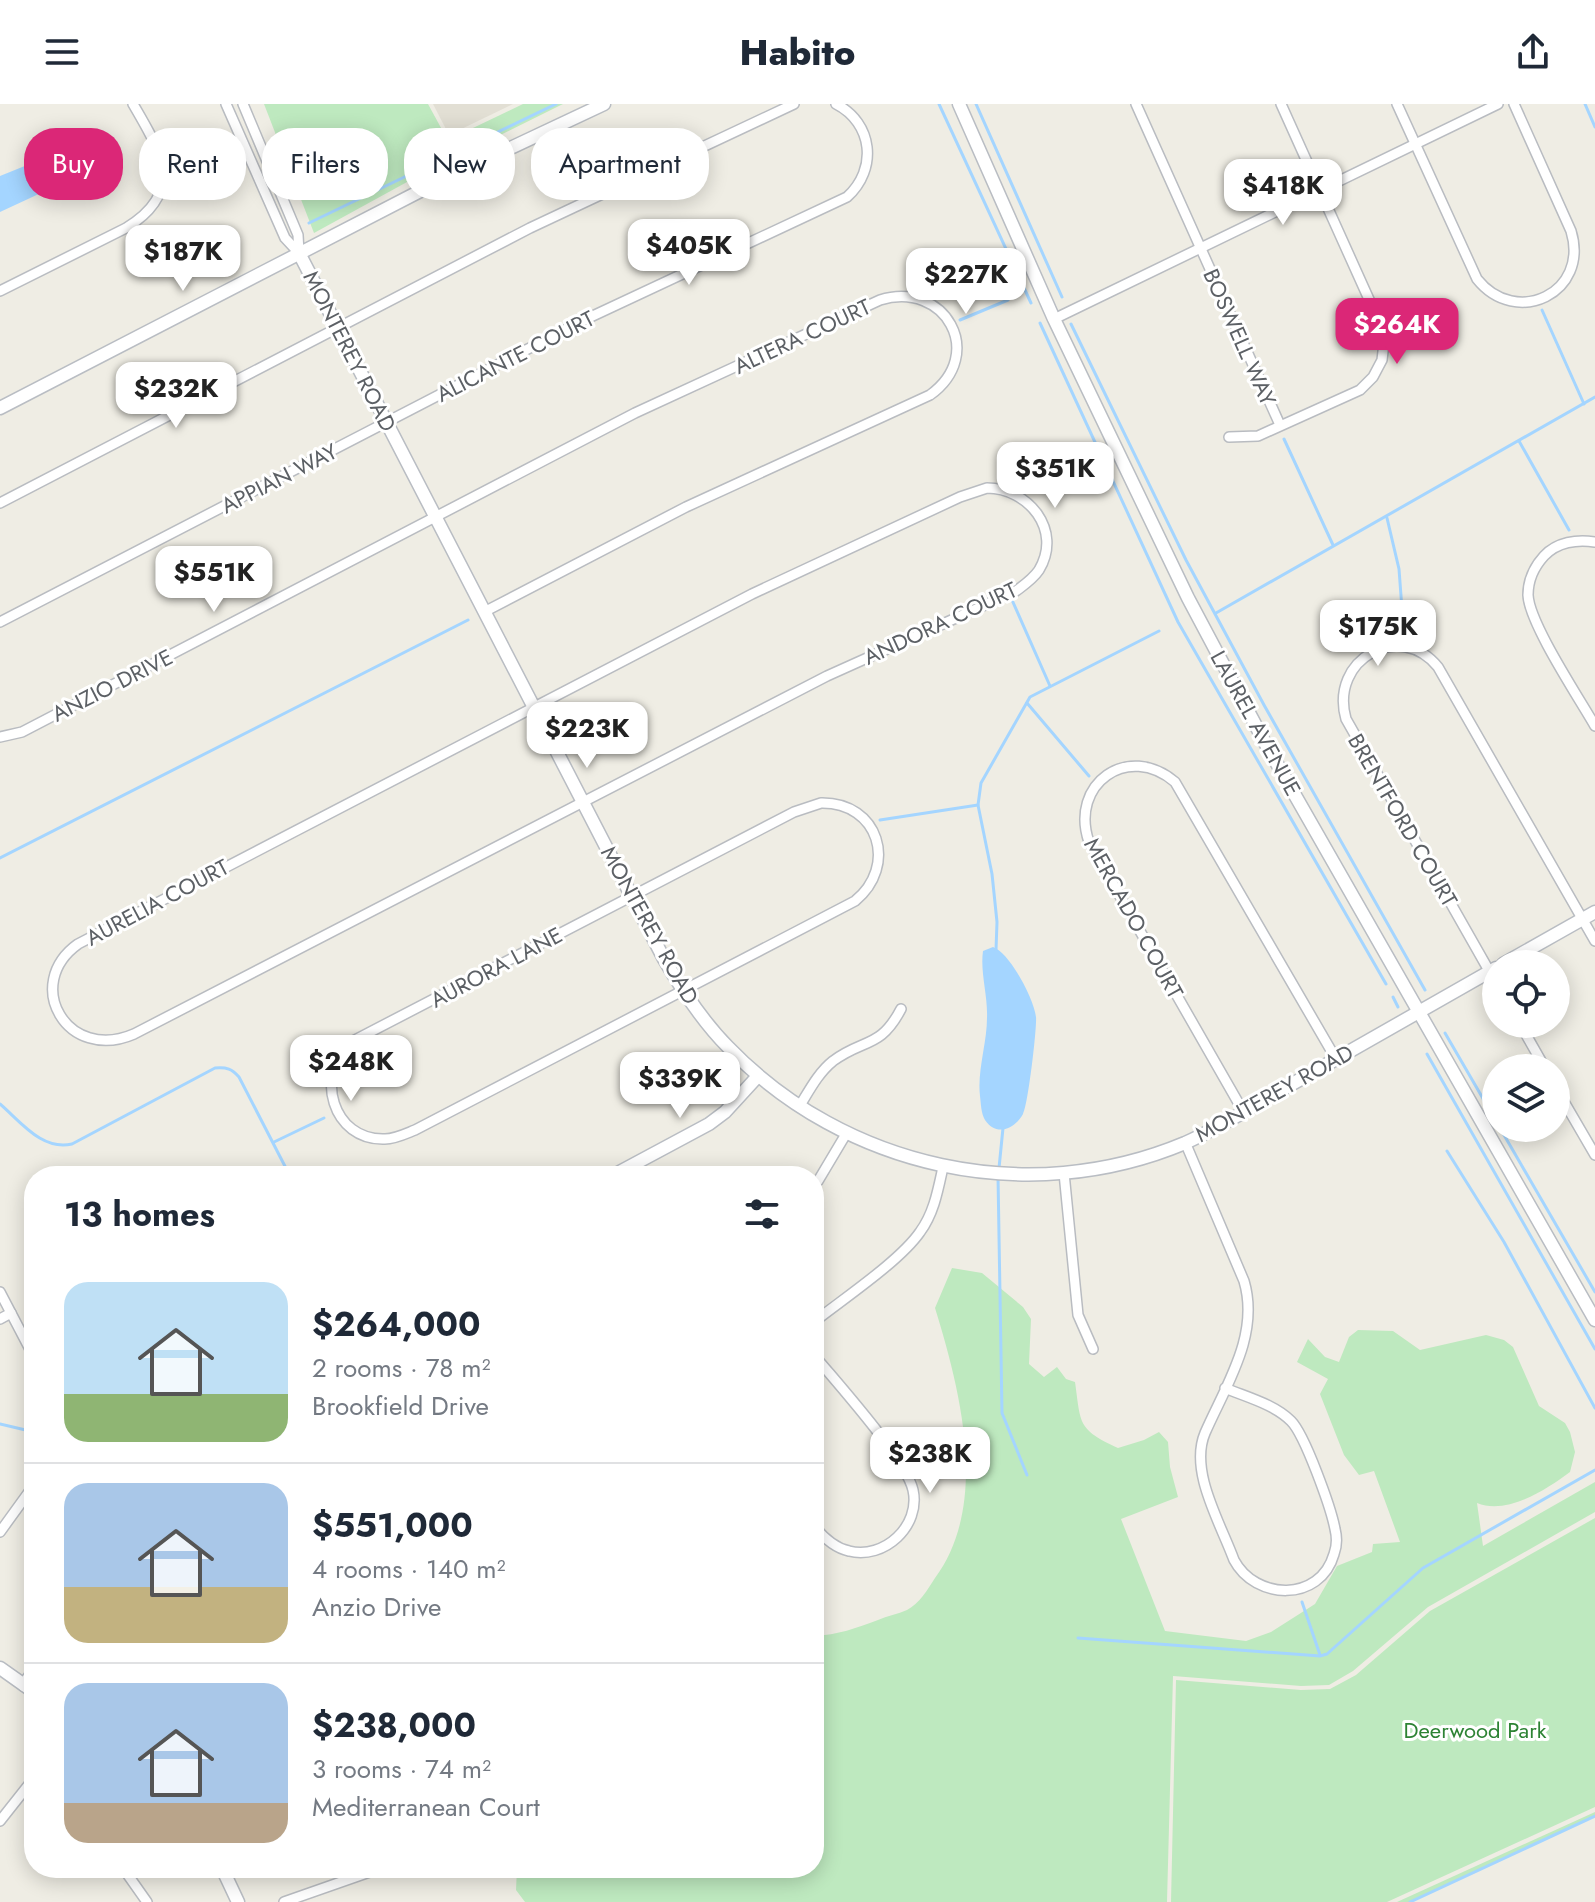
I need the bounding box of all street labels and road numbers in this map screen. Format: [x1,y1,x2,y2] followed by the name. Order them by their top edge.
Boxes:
[1196,263,1285,411] street label: BOSWELL WAY
[296,265,404,437] street label: MONTEREY ROAD
[728,290,876,382] street label: ALTERA COURT
[430,302,600,410] street label: ALICANTE COURT
[215,435,343,521] street label: APPIAN WAY
[858,573,1023,673] street label: ANDORA COURT
[46,641,178,729] street label: ANZIO DRIVE
[1203,645,1309,801] street label: LAUREL AVENUE
[1340,728,1466,913] street label: BRENTFORD COURT
[1077,832,1192,1005] street label: MERCADO COURT
[593,840,707,1010] street label: MONTEREY ROAD
[80,850,235,953] street label: AURELIA COURT
[424,919,568,1015] street label: AURORA LANE
[1189,1036,1359,1150] street label: MONTEREY ROAD

